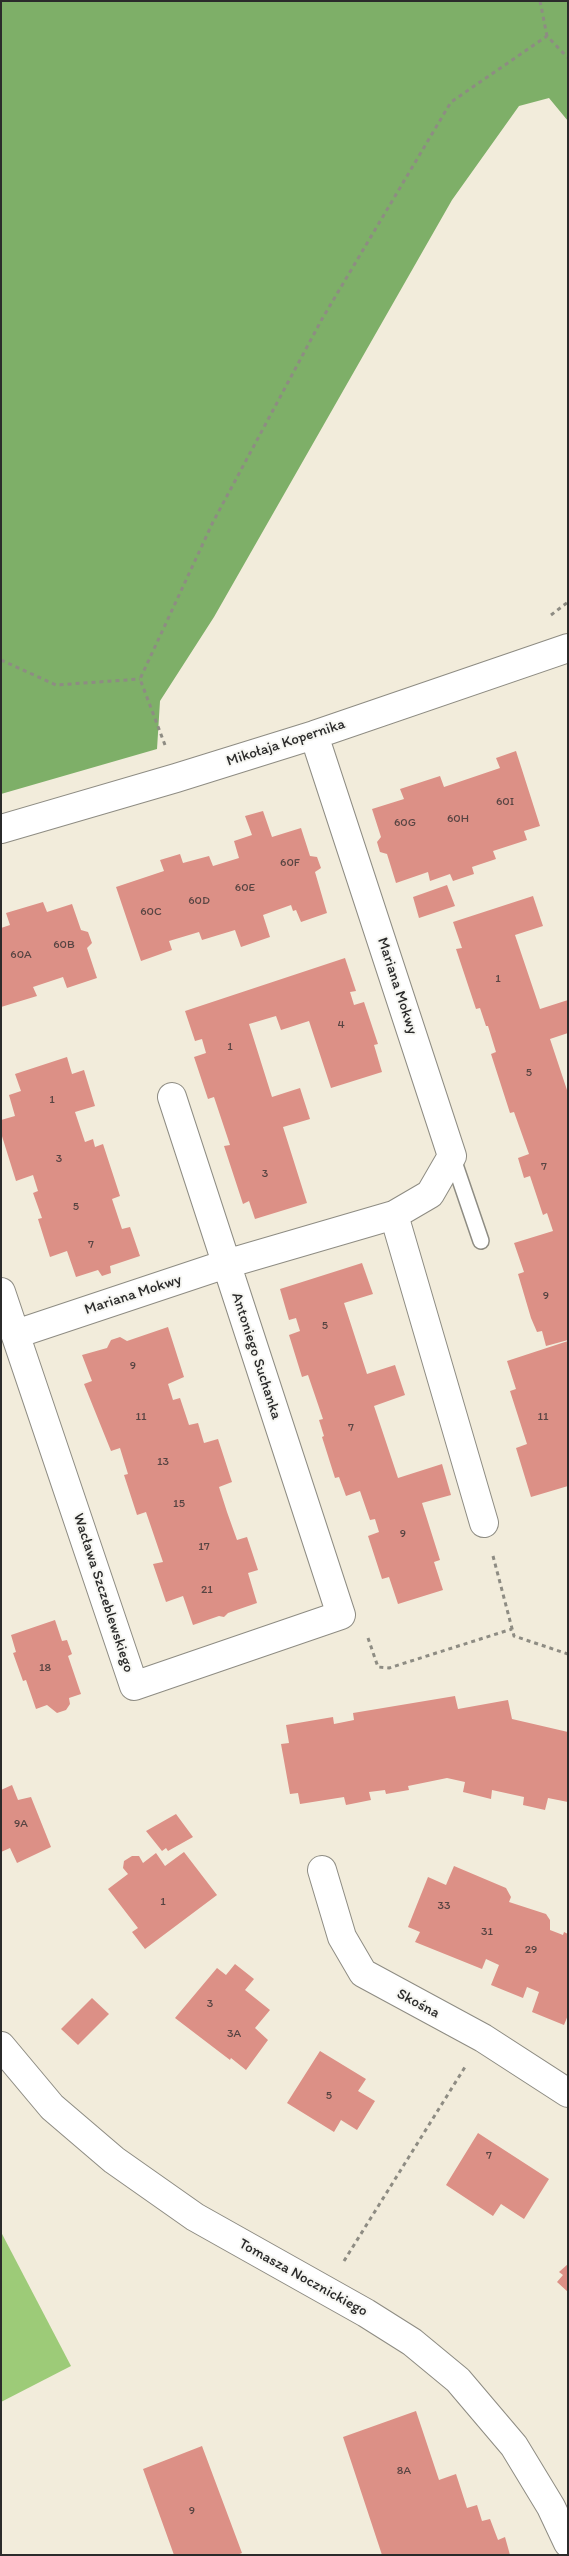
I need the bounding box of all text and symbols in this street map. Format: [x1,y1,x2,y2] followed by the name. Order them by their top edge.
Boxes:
[224,715,348,771] street label: Mikołaja Kopernika
[496,795,514,809] house number: 60I
[447,812,469,826] house number: 60H
[394,816,416,830] house number: 60G
[280,856,300,870] house number: 60F
[235,881,255,895] house number: 60E
[188,894,210,908] house number: 60D
[140,905,162,919] house number: 60C
[373,935,421,1037] street label: Mariana Mokwy
[53,938,75,952] house number: 60B
[10,948,32,962] house number: 60A
[495,972,501,986] house number: 1
[337,1018,345,1032] house number: 4
[227,1040,233,1054] house number: 1
[526,1066,532,1080] house number: 5
[49,1093,55,1107] house number: 1
[56,1152,62,1166] house number: 3
[541,1160,547,1174] house number: 7
[262,1167,268,1181] house number: 3
[73,1200,79,1214] house number: 5
[88,1238,94,1252] house number: 7
[82,1271,184,1319] street label: Mariana Mokwy
[543,1289,549,1303] house number: 9
[227,1290,285,1422] street label: Antoniego Suchanka
[322,1319,328,1333] house number: 5
[130,1359,136,1373] house number: 9
[135,1410,147,1424] house number: 11
[537,1410,549,1424] house number: 11
[348,1421,354,1435] house number: 7
[157,1455,169,1469] house number: 13
[173,1497,185,1511] house number: 15
[69,1511,137,1675] street label: Wacława Szczeblewskiego
[400,1527,406,1541] house number: 9
[198,1540,210,1554] house number: 17
[201,1583,213,1597] house number: 21
[39,1661,51,1675] house number: 18
[14,1817,28,1831] house number: 9A
[160,1895,166,1909] house number: 1
[437,1899,451,1913] house number: 33
[481,1925,493,1939] house number: 31
[525,1943,537,1957] house number: 29
[394,1985,442,2023] street label: Skośna
[207,1997,213,2011] house number: 3
[227,2027,241,2041] house number: 3A
[326,2089,332,2103] house number: 5
[486,2149,492,2163] house number: 7
[236,2235,370,2321] street label: Tomasza Nocznickiego
[397,2464,411,2478] house number: 8A
[189,2504,195,2518] house number: 9

